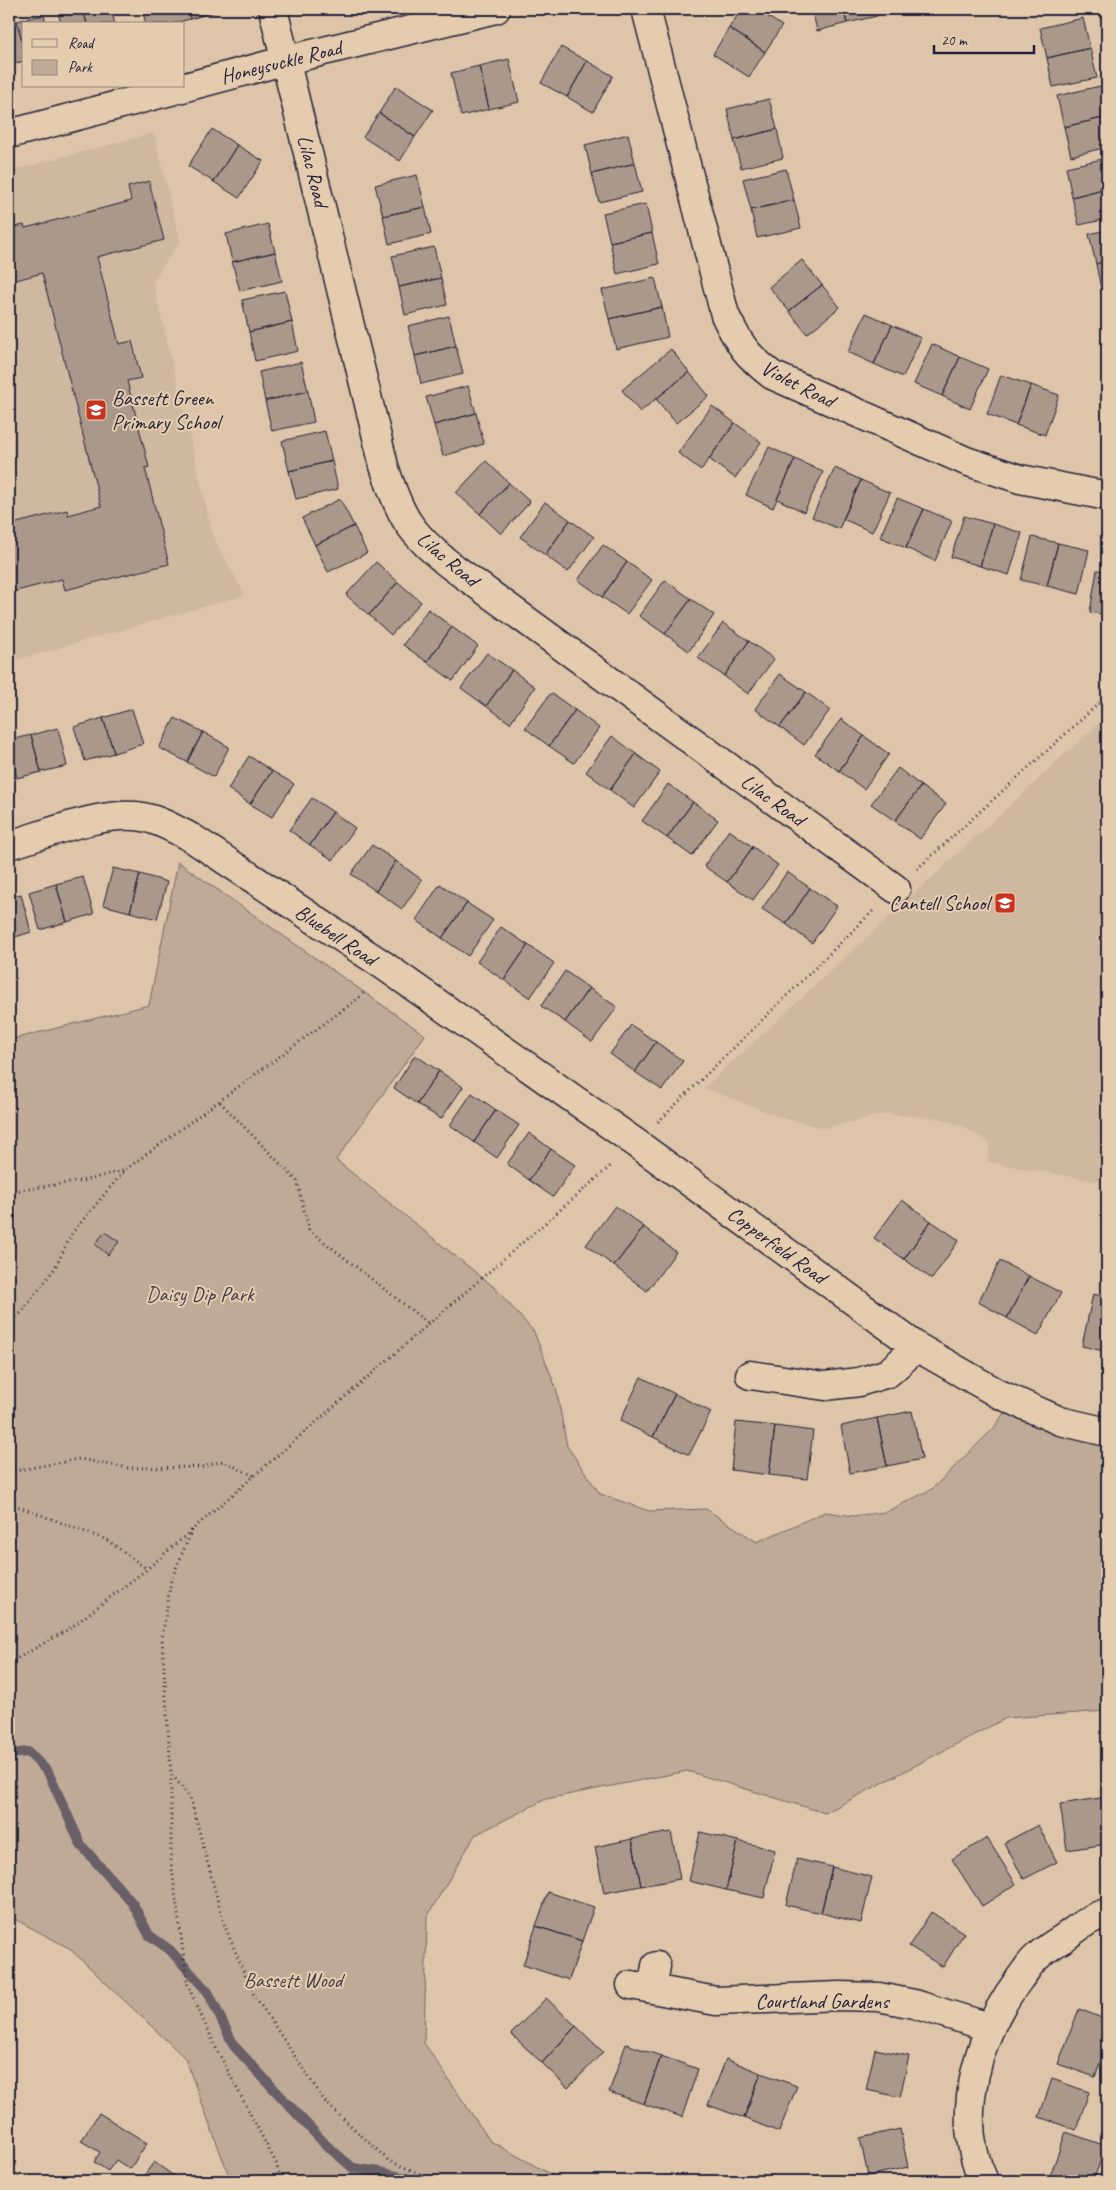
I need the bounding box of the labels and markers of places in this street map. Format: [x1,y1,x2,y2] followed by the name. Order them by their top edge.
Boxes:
[112,385,223,435] place label: Bassett Green Primary School
[84,398,108,422] school or university icon: Bassett Green Primary School
[889,890,992,916] place label: Cantell School
[993,891,1017,915] school or university icon: Cantell School

